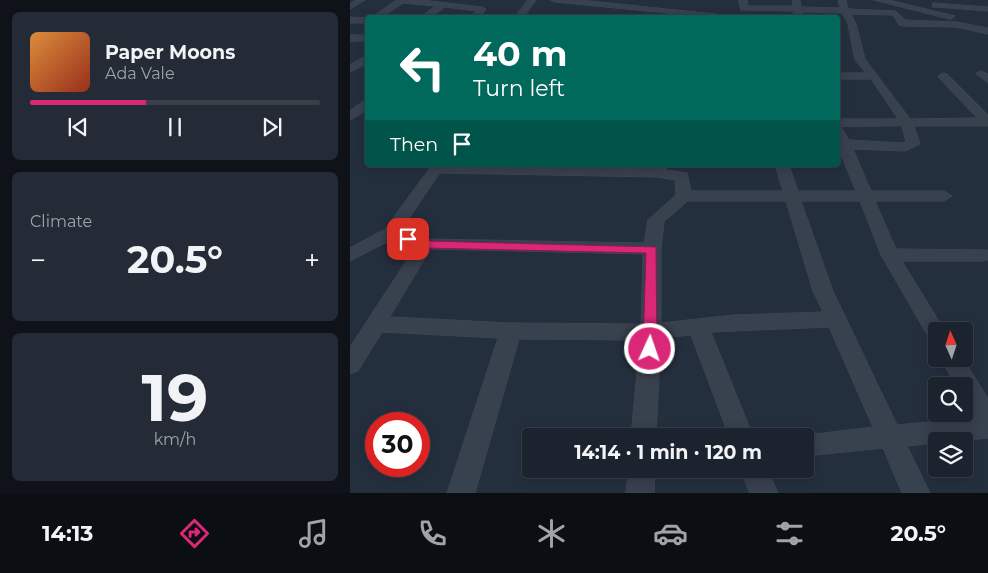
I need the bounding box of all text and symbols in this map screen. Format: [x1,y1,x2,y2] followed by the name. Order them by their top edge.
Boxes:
[473,32,568,75] text: 40 m
[390,35,455,100] icon: left
[105,41,235,64] text: Paper Moons
[105,64,175,83] text: Ada Vale
[473,75,565,102] text: Turn left
[64,113,92,141] icon: previous
[161,113,189,141] icon: pause
[258,113,286,141] icon: next
[448,130,476,158] icon: arrive
[390,133,438,156] text: Then
[30,212,92,231] text: Climate
[387,218,429,260] pin
[394,225,422,253] icon: arrive
[127,236,223,283] text: 20.5°
[30,243,46,277] text: −
[304,243,320,277] text: +
[623,322,675,374] position arrow
[928,322,972,368] north arrow
[928,322,973,477] map controls
[142,358,208,437] text: 19
[928,377,973,422] button: search
[365,412,430,477] speed limit sign: 30
[154,430,196,449] text: km/h
[928,432,973,477] button: layers
[574,441,762,464] text: 14:14 · 1 min · 120 m
[177,516,212,551] icon: directions
[296,516,331,551] icon: music
[415,516,450,551] icon: phone
[534,516,569,551] icon: climate
[653,516,688,551] icon: car
[772,516,807,551] icon: filters
[42,520,93,547] text: 14:13
[890,520,946,547] text: 20.5°

